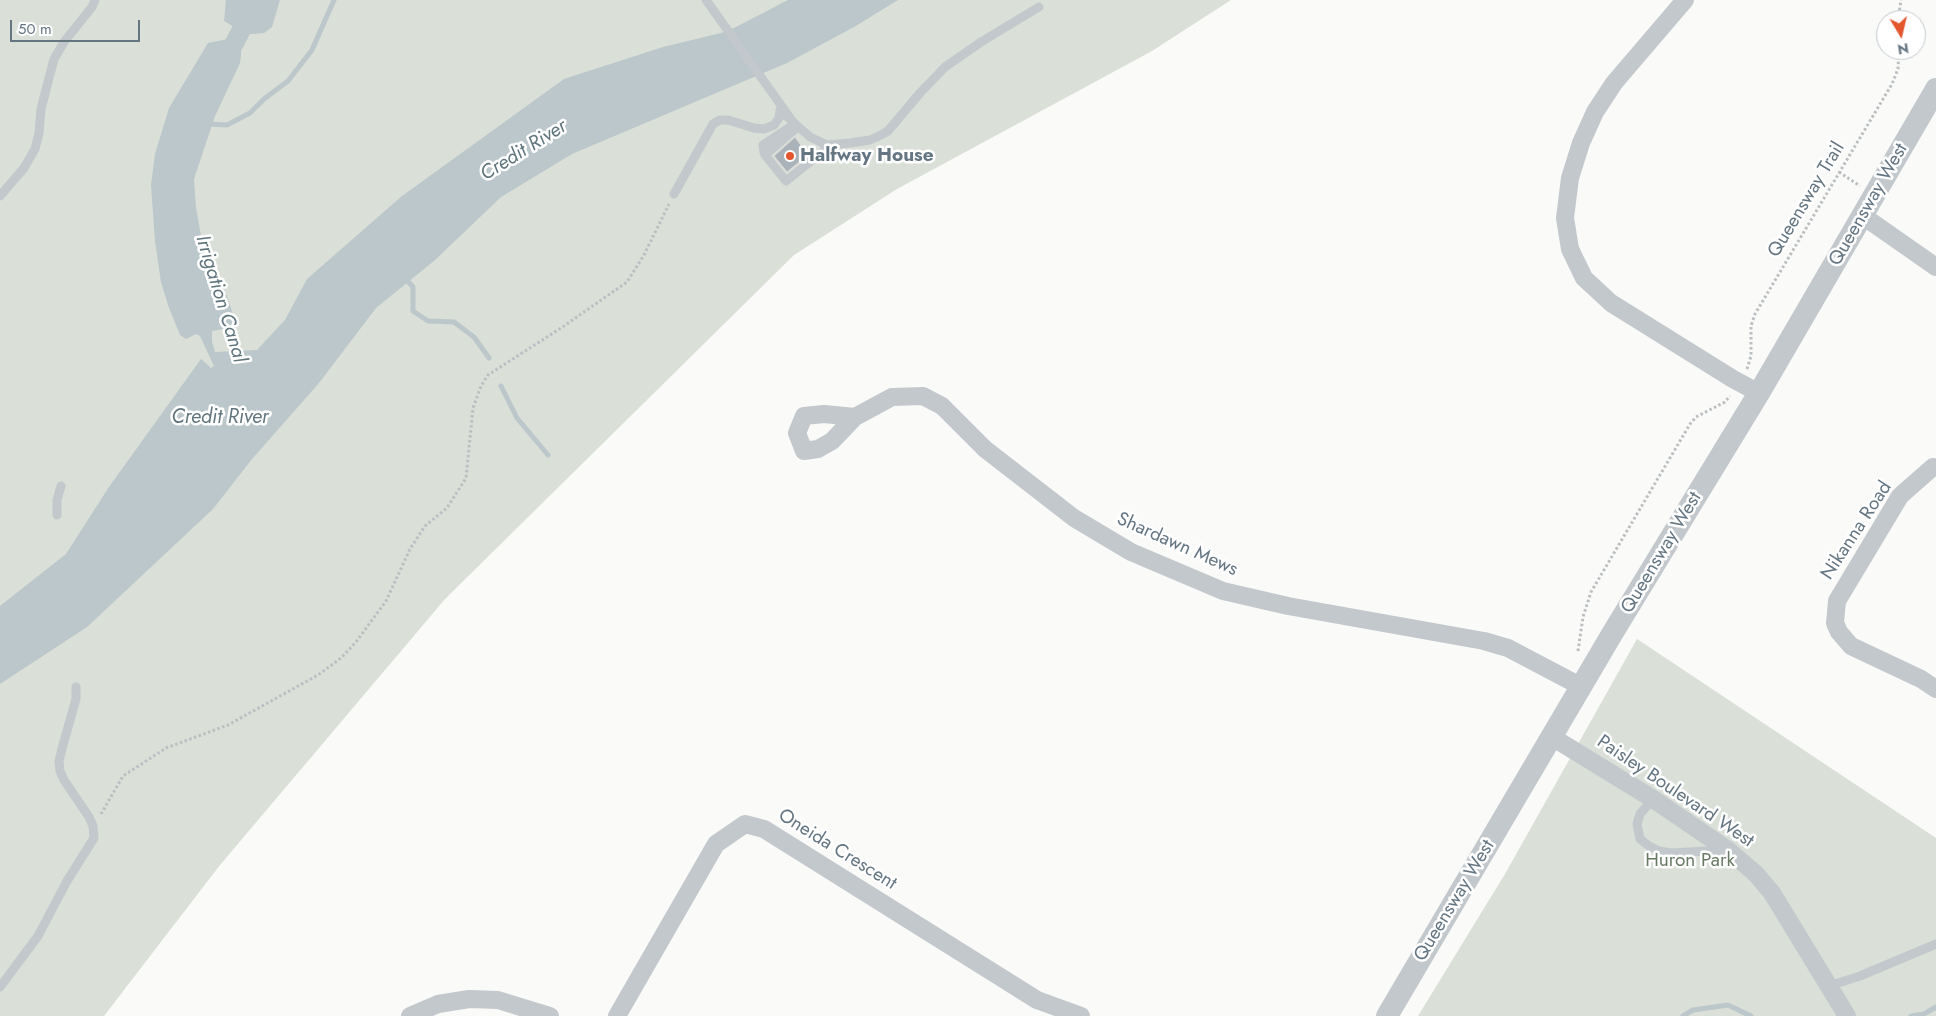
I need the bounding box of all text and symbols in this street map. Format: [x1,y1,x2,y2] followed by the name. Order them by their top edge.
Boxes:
[12,10,142,42] scale bar
[1876,10,1926,60] north arrow
[18,18,52,40] text: 50 m
[1896,38,1910,60] text: N
[476,115,572,187] water label: Credit River
[1764,138,1850,262] street label: Queensway Trail
[1825,140,1913,270] street label: Queensway West
[800,145,934,167] place label: Halfway House
[784,150,796,162] marker: Halfway House
[189,232,251,366] water label: Irrigation Canal
[171,406,269,430] water label: Credit River
[1817,477,1897,585] street label: Nikanna Road
[1617,488,1707,618] street label: Queensway West
[1113,508,1241,582] street label: Shardawn Mews
[1592,731,1758,853] street label: Paisley Boulevard West
[774,804,900,896] street label: Oneida Crescent
[1410,836,1500,966] street label: Queensway West
[1645,850,1735,872] park label: Huron Park

